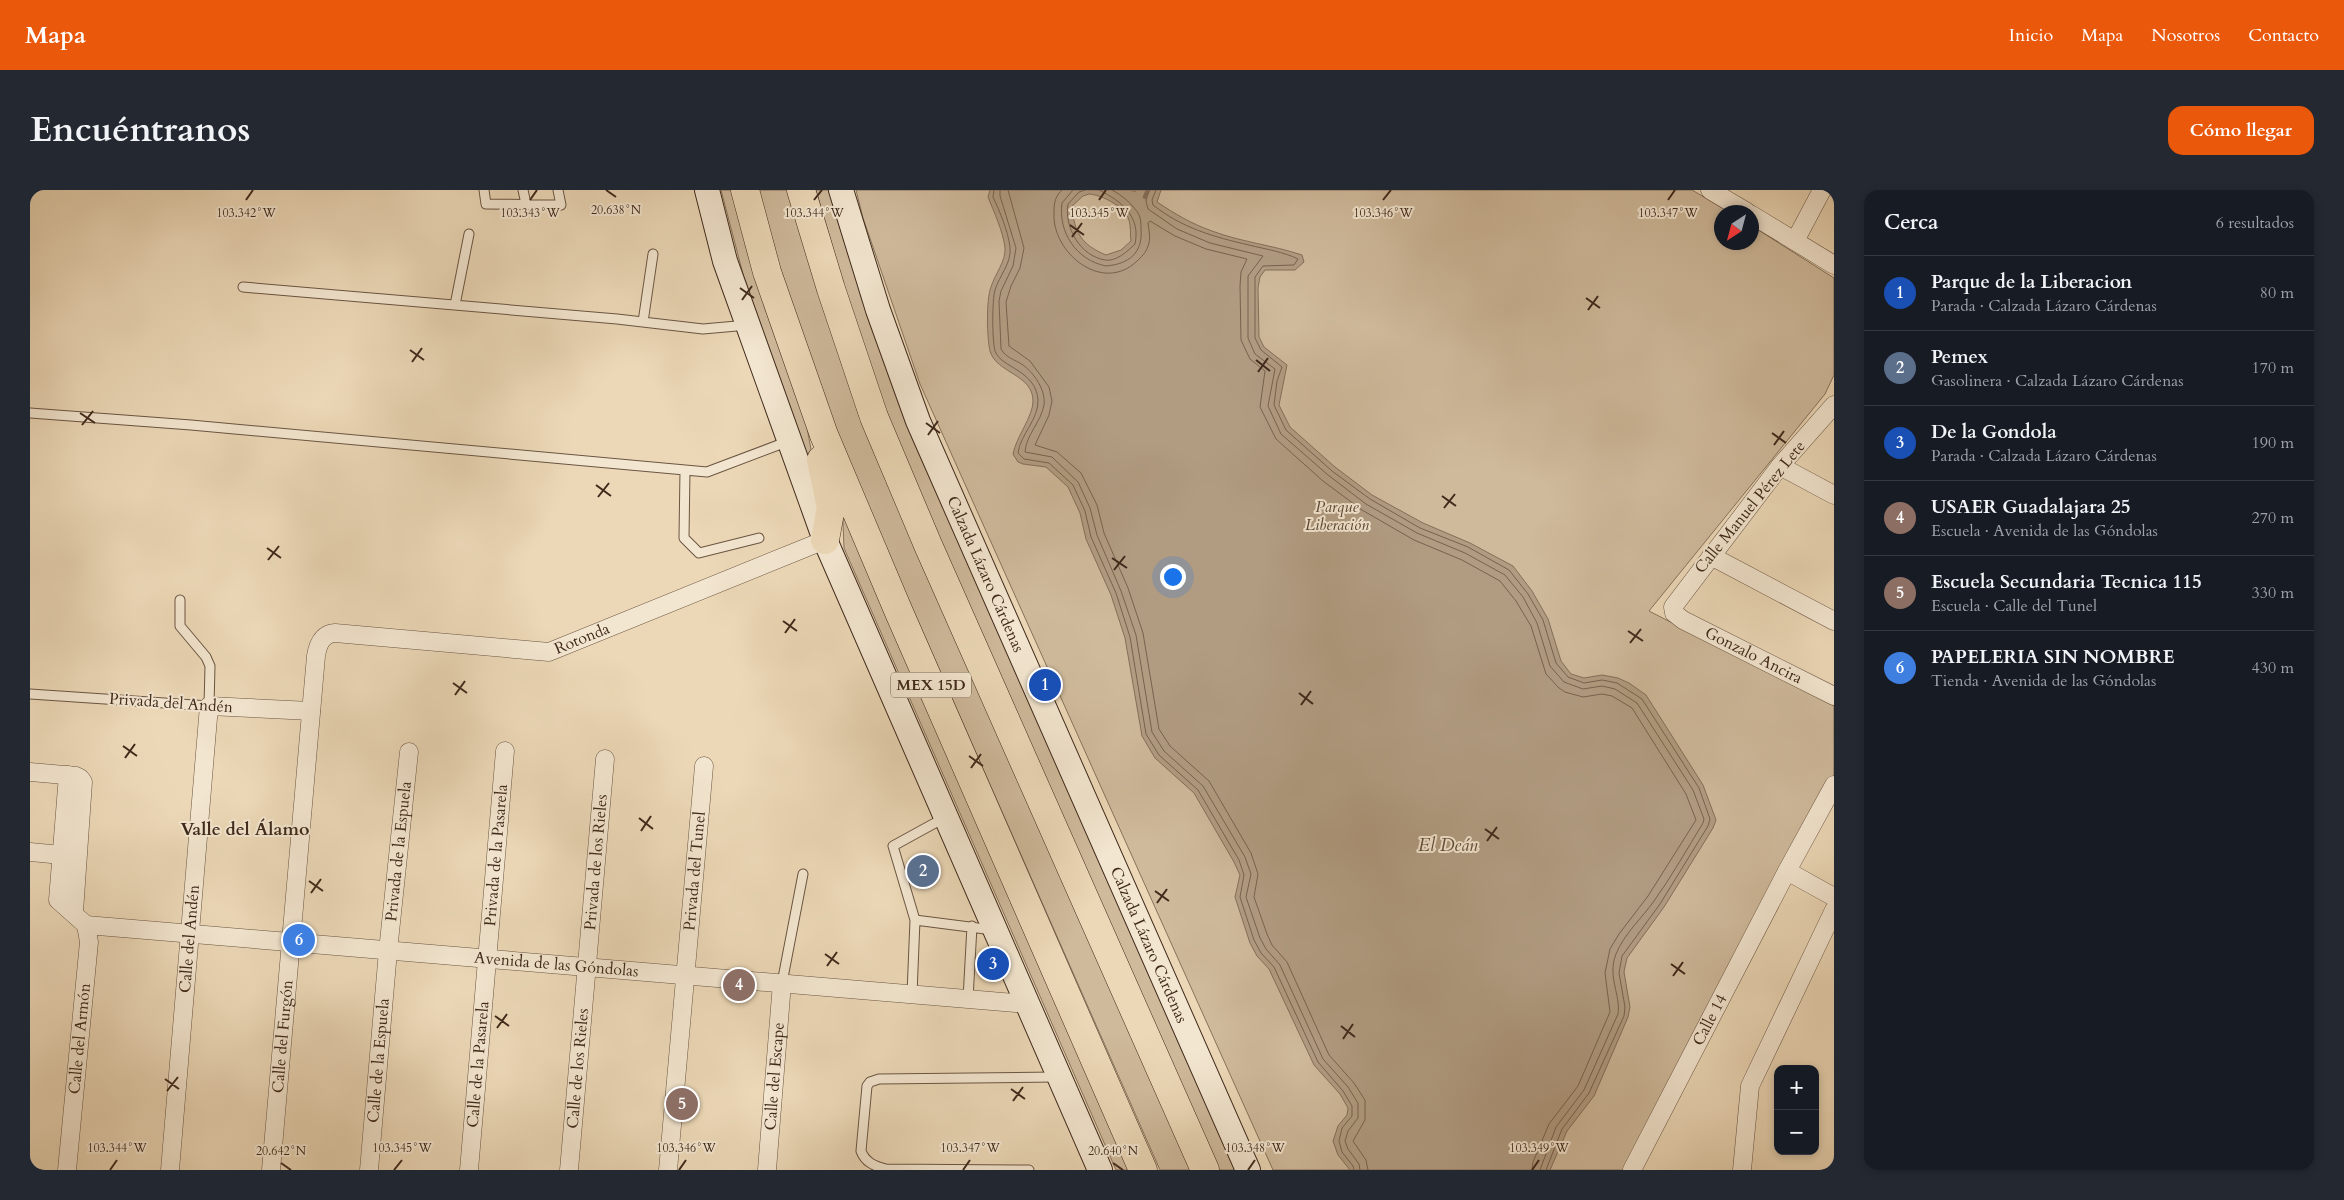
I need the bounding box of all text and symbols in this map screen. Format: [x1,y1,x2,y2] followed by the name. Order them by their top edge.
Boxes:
[25,19,86,52] text: Mapa
[2009,23,2053,48] text: Inicio
[2081,23,2123,48] text: Mapa
[2151,23,2220,48] text: Nosotros
[2248,23,2319,48] text: Contacto
[30,106,251,154] text: Encuéntranos
[2168,106,2314,155] button: Cómo llegar
[591,202,642,218] text: 20.638°N
[216,205,276,221] text: 103.342°W
[500,205,560,221] text: 103.343°W
[784,205,844,221] text: 103.344°W
[1069,205,1129,221] text: 103.345°W
[1353,205,1413,221] text: 103.346°W
[1638,205,1698,221] text: 103.347°W
[1714,205,1759,250] north arrow
[1884,208,1938,237] text: Cerca
[2216,212,2294,234] text: 6 resultados
[1931,269,2132,295] text: Parque de la Liberacion
[1896,282,1904,304] text: 1
[2260,282,2294,304] text: 80 m
[1931,295,2157,317] text: Parada · Calzada Lázaro Cárdenas
[1931,344,1988,370] text: Pemex
[1896,357,1904,379] text: 2
[2252,357,2294,379] text: 170 m
[1931,370,2183,392] text: Gasolinera · Calzada Lázaro Cárdenas
[1931,419,2057,445] text: De la Gondola
[1896,432,1904,454] text: 3
[2252,432,2294,454] text: 190 m
[1690,436,1810,578] street label: Calle Manuel Pérez Lete
[1931,445,2157,467] text: Parada · Calzada Lázaro Cárdenas
[941,493,1030,656] street label: Calzada Lázaro Cárdenas
[1931,494,2131,520] text: USAER Guadalajara 25
[1305,496,1369,536] park label: Parque Liberación
[1896,507,1904,529] text: 4
[2252,507,2294,529] text: 270 m
[1931,520,2158,542] text: Escuela · Avenida de las Góndolas
[1160,564,1186,590] your location
[1931,569,2202,595] text: Escuela Secundaria Tecnica 115
[1896,582,1904,604] text: 5
[2252,582,2294,604] text: 330 m
[1931,595,2097,617] text: Escuela · Calle del Tunel
[551,617,613,660] street label: Rotonda
[1701,622,1806,689] street label: Gonzalo Ancira
[1931,644,2175,670] text: PAPELERIA SIN NOMBRE
[1896,657,1904,679] text: 6
[2252,657,2294,679] text: 430 m
[1029,666,1061,704] pin: 1
[1931,670,2156,692] text: Tienda · Avenida de las Góndolas
[891,672,971,698] road number: MEX 15D
[108,688,234,718] street label: Privada del Andén
[380,780,417,923] street label: Privada de la Espuela
[479,783,513,927] street label: Privada de la Pasarela
[579,793,613,931] street label: Privada de los Rieles
[678,811,711,932] street label: Privada del Tunel
[180,817,310,842] district label: Valle del Álamo
[1418,833,1478,858] water label: El Deán
[907,852,939,890] pin: 2
[1105,863,1193,1026] street label: Calzada Lázaro Cárdenas
[174,884,205,994] street label: Calle del Andén
[283,921,315,959] pin: 6
[977,945,1009,983] pin: 3
[473,947,639,982] street label: Avenida de las Góndolas
[723,966,755,1004] pin: 4
[267,979,299,1094] street label: Calle del Furgón
[63,982,96,1095] street label: Calle del Armón
[1687,990,1732,1050] street label: Calle 14
[362,997,395,1124] street label: Calle de la Espuela
[462,1000,494,1129] street label: Calle de la Pasarela
[562,1007,594,1130] street label: Calle de los Rieles
[759,1021,790,1131] street label: Calle del Escape
[1774,1065,1819,1155] map controls
[1774,1065,1819,1110] button: +
[666,1085,698,1123] pin: 5
[1774,1110,1819,1155] button: −
[87,1140,147,1156] text: 103.344°W
[372,1140,432,1156] text: 103.345°W
[656,1140,716,1156] text: 103.346°W
[940,1140,1000,1156] text: 103.347°W
[1225,1140,1285,1156] text: 103.348°W
[1509,1140,1569,1156] text: 103.349°W
[256,1143,307,1159] text: 20.642°N
[1088,1143,1139,1159] text: 20.640°N

